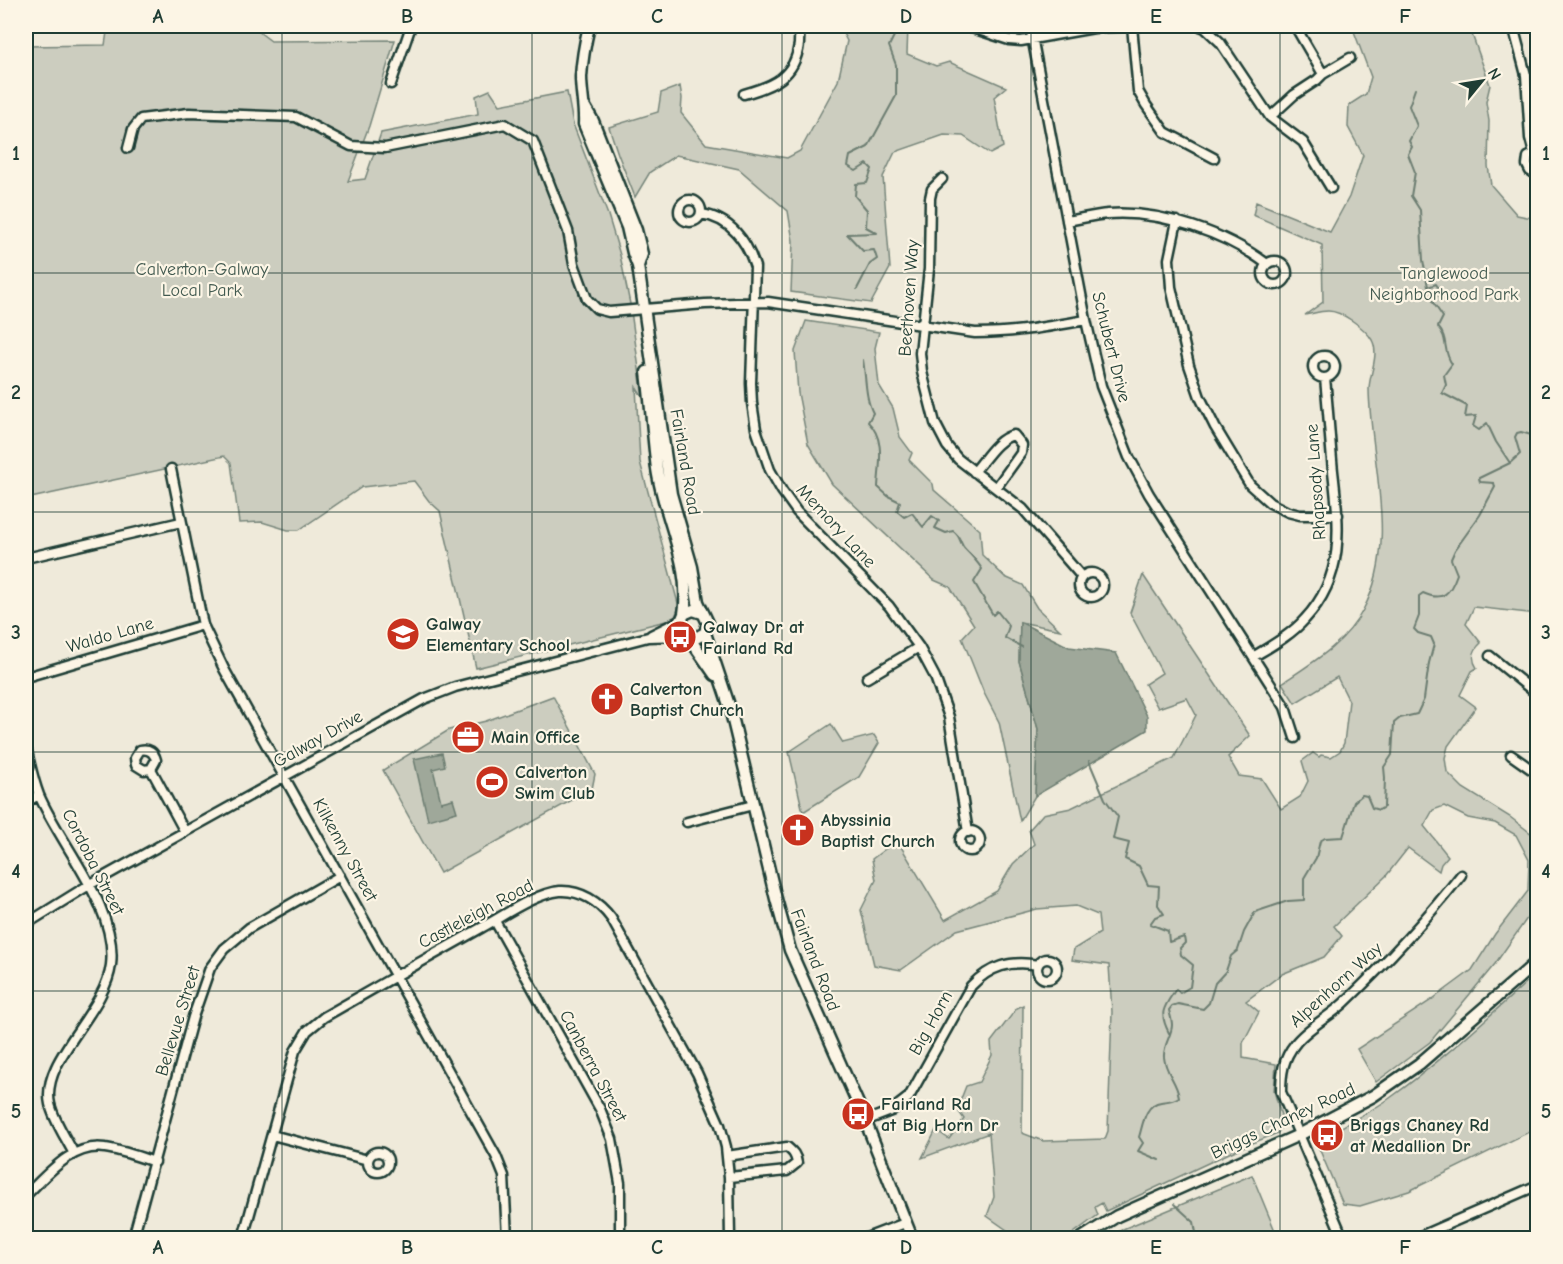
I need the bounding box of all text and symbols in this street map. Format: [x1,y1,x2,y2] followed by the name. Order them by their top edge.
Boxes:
[152,5,164,28] text: A
[401,5,413,28] text: B
[651,5,663,28] text: C
[900,5,912,28] text: D
[1150,5,1162,28] text: E
[1399,5,1411,28] text: F
[1452,51,1512,111] north arrow
[1484,65,1505,83] text: N
[12,142,20,165] text: 1
[1542,142,1550,165] text: 1
[894,238,924,357] street label: Beethoven Way
[136,259,269,301] park label: Calverton-Galway Local Park
[1369,263,1519,305] park label: Tanglewood Neighborhood Park
[1087,290,1135,404] street label: Schubert Drive
[11,381,21,404] text: 2
[1541,381,1551,404] text: 2
[665,407,705,517] street label: Fairland Road
[1301,423,1331,541] street label: Rhapsody Lane
[792,480,880,572] street label: Memory Lane
[64,613,156,657] street label: Waldo Lane
[426,614,570,656] place label: Galway Elementary School
[385,616,421,652] school or university icon: Galway Elementary School
[703,617,805,659] place label: Galway Dr at Fairland Rd
[662,619,698,655] bus stop icon: Galway Dr at Fairland Rd
[11,621,21,644] text: 3
[1541,621,1551,644] text: 3
[630,679,744,721] place label: Calverton Baptist Church
[589,681,625,717] church icon: Calverton Baptist Church
[270,706,366,772] street label: Galway Drive
[450,719,486,755] office icon: Main Office
[491,727,580,748] place label: Main Office
[515,762,595,804] place label: Calverton Swim Club
[474,764,510,800] sports icon: Calverton Swim Club
[308,795,382,906] street label: Kilkenny Street
[57,805,129,919] street label: Cordoba Street
[821,810,935,852] place label: Abyssinia Baptist Church
[780,812,816,848] church icon: Abyssinia Baptist Church
[11,860,21,883] text: 4
[1541,860,1551,883] text: 4
[415,875,537,953] street label: Castleleigh Road
[786,906,844,1014] street label: Fairland Road
[1286,937,1387,1032] street label: Alpenhorn Way
[151,963,205,1079] street label: Bellevue Street
[905,987,957,1059] street label: Big Horn
[555,1007,632,1126] street label: Canberra Street
[1207,1078,1359,1164] street label: Briggs Chaney Road
[881,1094,999,1136] place label: Fairland Rd at Big Horn Dr
[840,1096,876,1132] bus stop icon: Fairland Rd at Big Horn Dr
[11,1100,21,1123] text: 5
[1541,1100,1551,1123] text: 5
[1350,1115,1489,1157] place label: Briggs Chaney Rd at Medallion Dr
[1309,1117,1345,1153] bus stop icon: Briggs Chaney Rd at Medallion Dr
[152,1236,164,1259] text: A
[401,1236,413,1259] text: B
[651,1236,663,1259] text: C
[900,1236,912,1259] text: D
[1150,1236,1162,1259] text: E
[1399,1236,1411,1259] text: F

